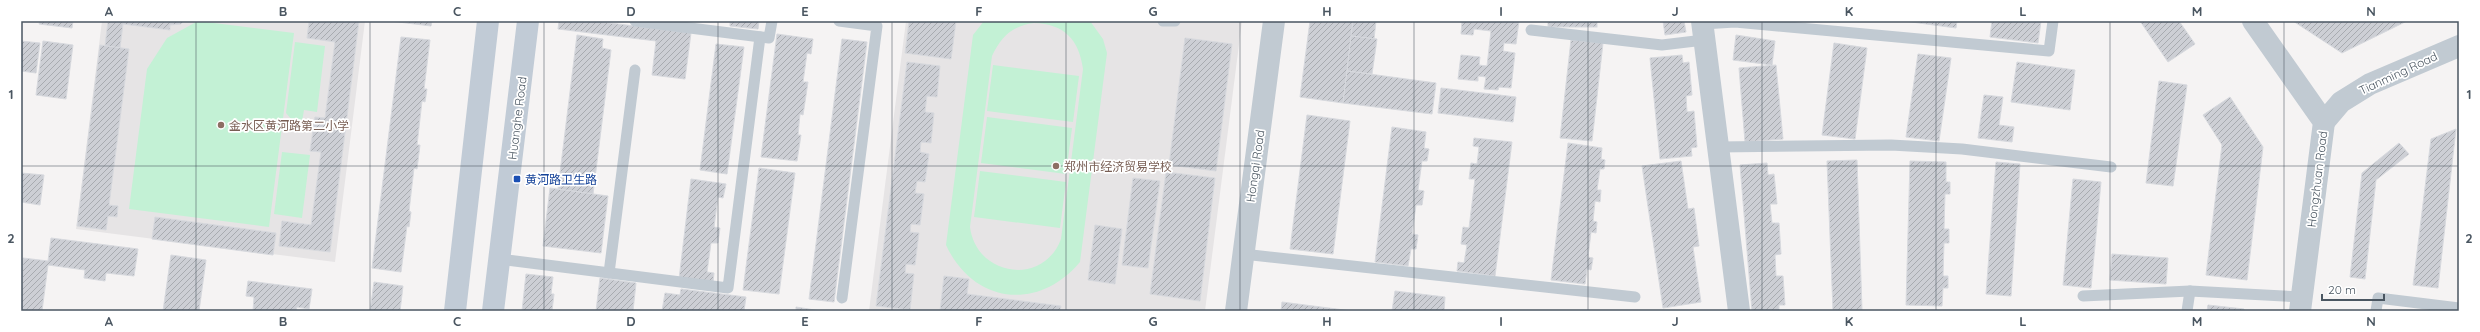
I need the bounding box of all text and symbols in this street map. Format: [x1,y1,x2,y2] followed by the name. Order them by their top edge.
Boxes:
[105,3,114,19] text: A
[279,3,287,19] text: B
[453,3,461,19] text: C
[626,3,636,19] text: D
[801,3,809,19] text: E
[975,3,983,19] text: F
[1148,3,1158,19] text: G
[1322,3,1332,19] text: H
[1499,3,1503,19] text: I
[1671,3,1679,19] text: J
[1845,3,1854,19] text: K
[2019,3,2027,19] text: L
[2192,3,2202,19] text: M
[2366,3,2376,19] text: N
[2356,48,2440,98] street label: Tianming Road
[504,75,530,161] street label: Huanghe Road
[8,86,14,102] text: 1
[2466,86,2472,102] text: 1
[229,118,349,133] place label: 金水区黄河路第二小学
[216,120,226,130] marker: 金水区黄河路第二小学
[1242,129,1268,203] street label: Hongqi Road
[2304,130,2330,228] street label: Hongzhuan Road
[1064,159,1172,174] place label: 郑州市经济贸易学校
[1051,161,1061,171] marker: 郑州市经济贸易学校
[525,172,597,187] place label: 黄河路卫生路
[512,174,522,184] marker: 黄河路卫生路
[7,230,15,246] text: 2
[2465,230,2473,246] text: 2
[2322,276,2384,302] scale bar
[2328,282,2356,297] text: 20 m
[105,313,114,329] text: A
[279,313,287,329] text: B
[453,313,461,329] text: C
[626,313,636,329] text: D
[801,313,809,329] text: E
[975,313,983,329] text: F
[1148,313,1158,329] text: G
[1322,313,1332,329] text: H
[1499,313,1503,329] text: I
[1671,313,1679,329] text: J
[1845,313,1854,329] text: K
[2019,313,2027,329] text: L
[2192,313,2202,329] text: M
[2366,313,2376,329] text: N

